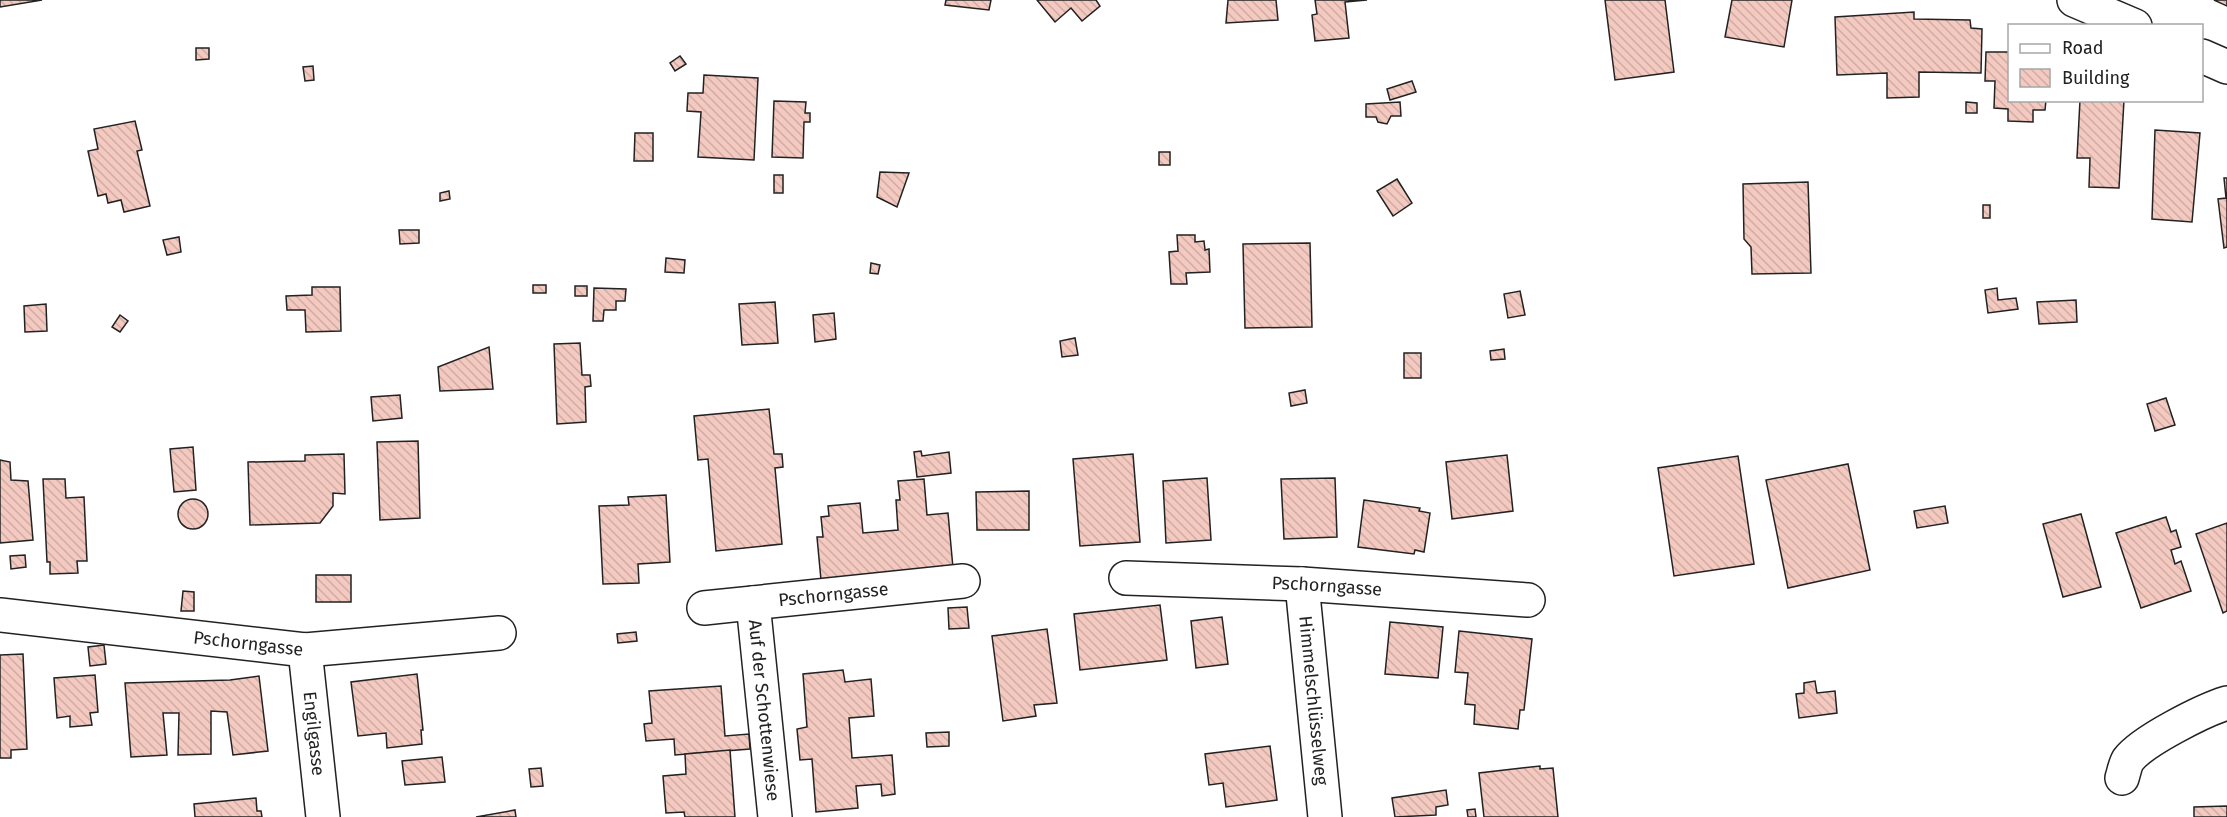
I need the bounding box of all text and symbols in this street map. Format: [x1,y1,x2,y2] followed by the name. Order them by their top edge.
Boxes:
[2008,24,2203,102] legend
[2062,37,2104,59] text: Road
[2062,67,2130,89] text: Building
[1271,572,1383,601] street label: Pschorngasse
[777,578,889,611] street label: Pschorngasse
[1294,615,1333,787] street label: Himmelschlüsselweg
[744,619,784,802] street label: Auf der Schottenwiese
[192,626,305,661] street label: Pschorngasse
[299,690,329,777] street label: Engilgasse

